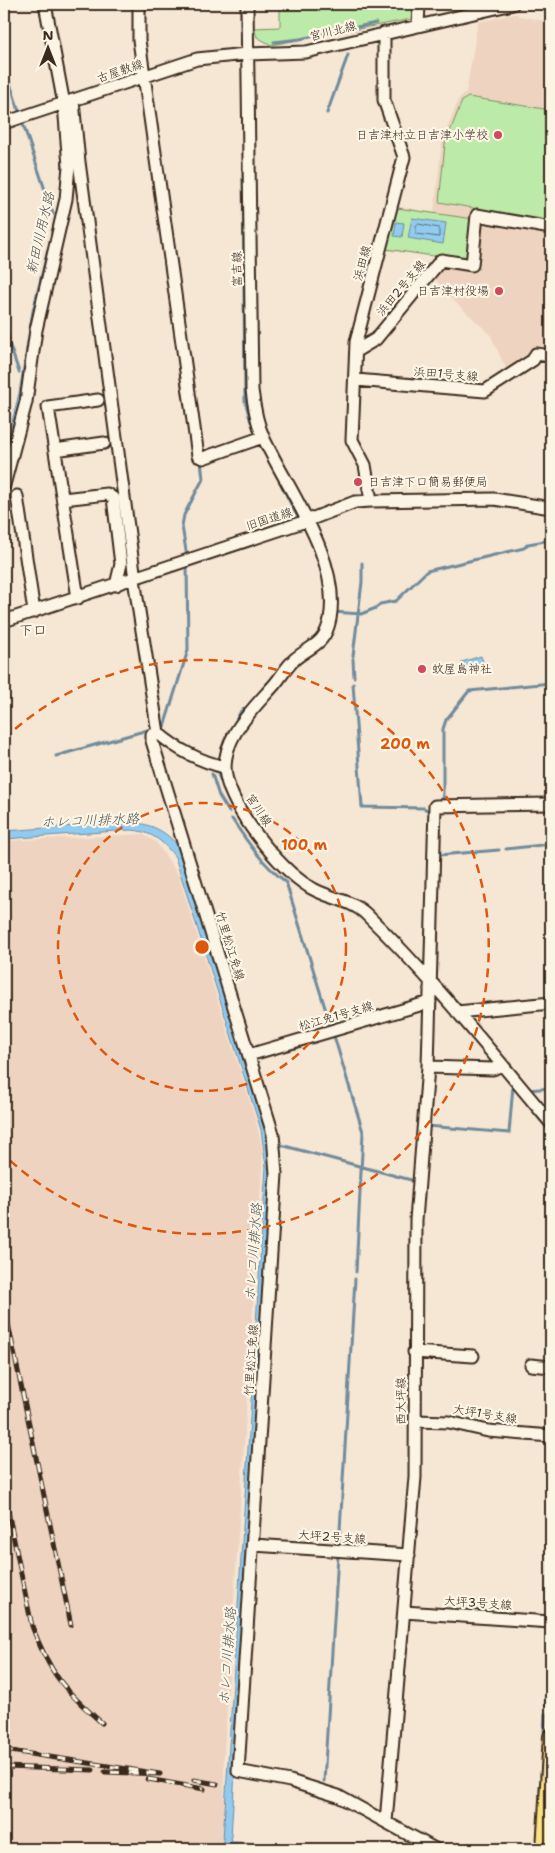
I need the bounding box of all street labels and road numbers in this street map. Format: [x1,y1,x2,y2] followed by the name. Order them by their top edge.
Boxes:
[308,17,358,45] street label: 宮川北線
[95,56,145,86] street label: 古屋敷線
[349,243,375,283] street label: 浜田線
[229,251,245,287] street label: 富吉線
[373,257,429,319] street label: 浜田2号支線
[413,363,479,385] street label: 浜田1号支線
[244,504,294,534] street label: 旧国道線
[242,791,276,829] street label: 宮川線
[212,909,248,983] street label: 竹里松江免線
[297,998,375,1034] street label: 松江免1号支線
[241,1324,261,1396] street label: 竹里松江免線
[393,1377,409,1425] street label: 西大坪線
[452,1401,518,1427] street label: 大坪1号支線
[297,1527,367,1547] street label: 大坪2号支線
[443,1593,513,1613] street label: 大坪3号支線

